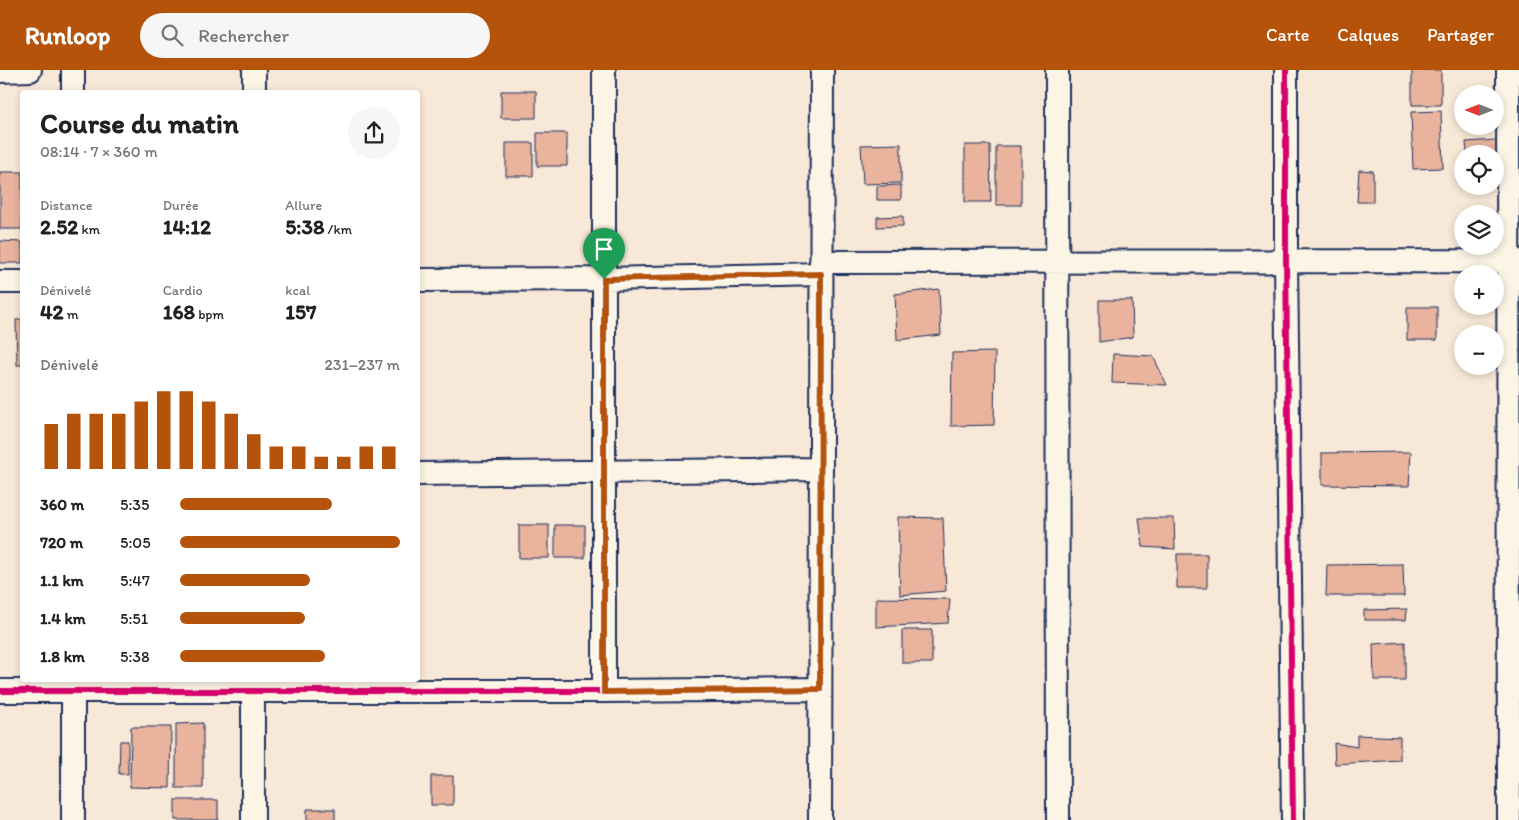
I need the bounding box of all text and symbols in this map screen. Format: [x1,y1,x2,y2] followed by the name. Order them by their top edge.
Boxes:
[140,13,490,58] search box
[25,21,110,50] text: Runloop
[158,21,186,49] icon: search
[198,24,289,47] text: Rechercher
[1266,24,1309,46] text: Carte
[1337,24,1399,46] text: Calques
[1427,24,1494,46] text: Partager
[1454,85,1504,135] north arrow
[1454,85,1504,375] map controls
[40,106,239,140] text: Course du matin
[348,107,400,159] button: share
[40,142,158,161] text: 08:14 · 7 × 360 m
[1454,145,1504,195] button: locate
[40,197,92,214] text: Distance
[163,197,199,214] text: Durée
[285,197,322,214] text: Allure
[1454,205,1504,255] button: layers
[40,214,78,239] text: 2.52
[163,214,211,239] text: 14:12
[285,214,324,239] text: 5:38
[78,221,100,238] text: km
[324,221,352,238] text: /km
[583,228,625,279] pin
[590,235,618,263] icon: arrive
[1454,265,1504,315] button: +
[40,282,91,299] text: Dénivelé
[163,282,203,299] text: Cardio
[285,282,310,299] text: kcal
[40,299,64,324] text: 42
[163,299,195,324] text: 168
[285,299,317,324] text: 157
[64,306,79,323] text: m
[195,306,224,323] text: bpm
[1454,325,1504,375] button: −
[40,355,99,374] text: Dénivelé
[324,355,400,374] text: 231–237 m
[40,495,84,514] text: 360 m
[120,495,149,514] text: 5:35
[40,533,83,552] text: 720 m
[120,533,151,552] text: 5:05
[40,571,84,590] text: 1.1 km
[120,571,150,590] text: 5:47
[40,609,86,628] text: 1.4 km
[120,609,148,628] text: 5:51
[40,647,85,666] text: 1.8 km
[120,647,150,666] text: 5:38

